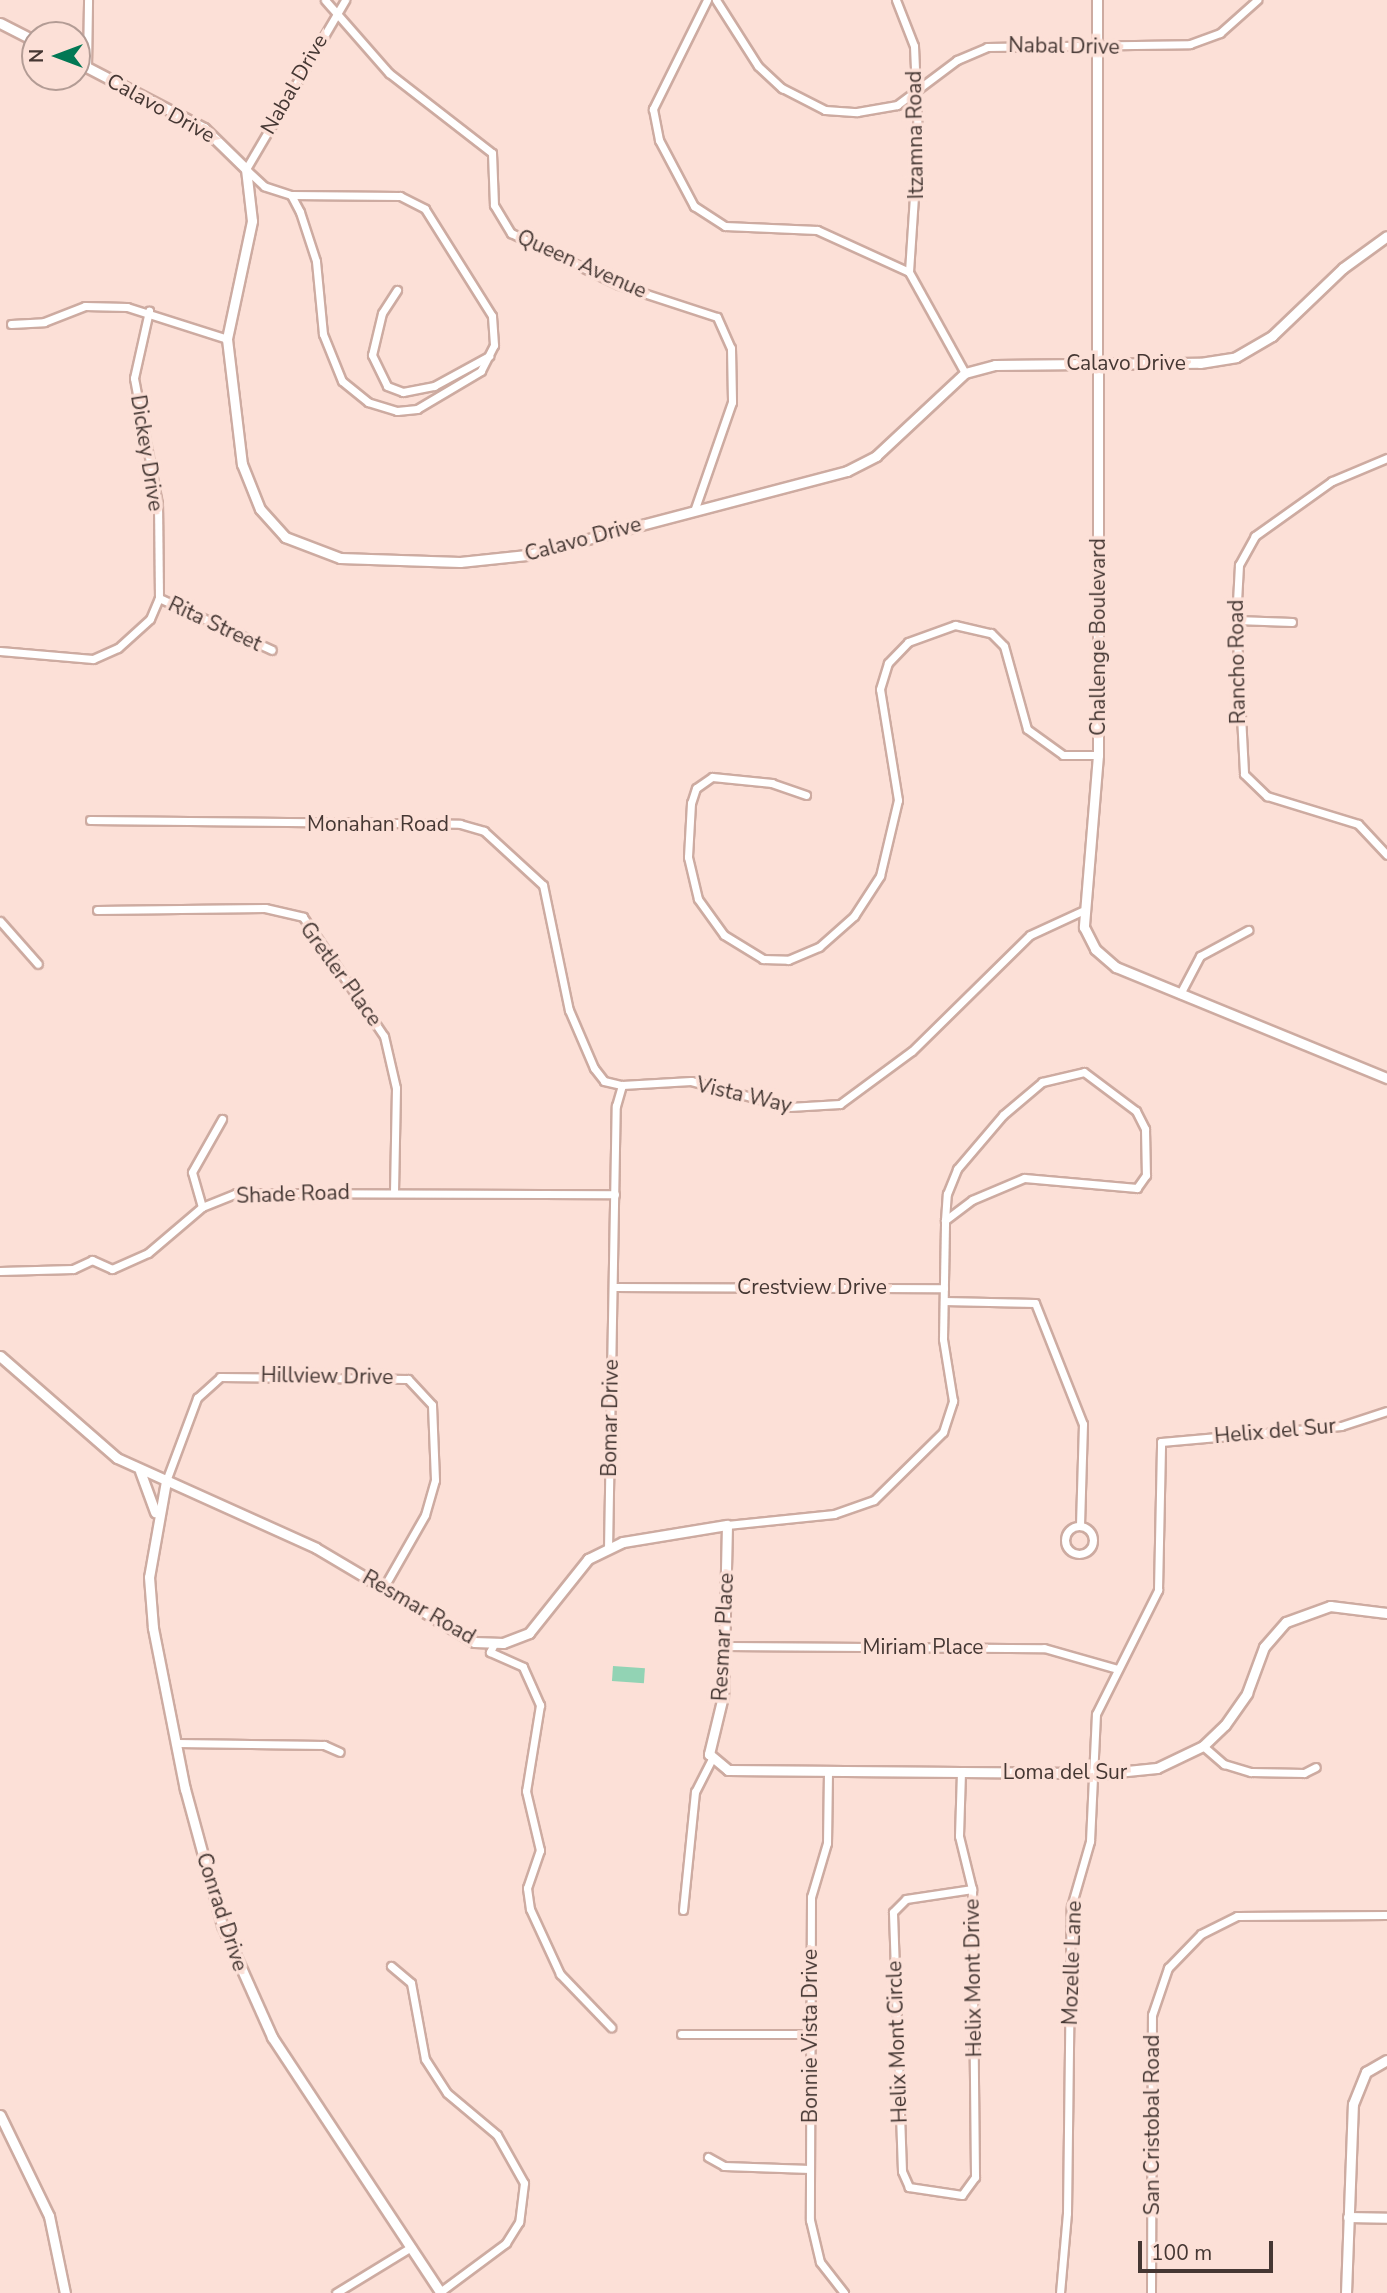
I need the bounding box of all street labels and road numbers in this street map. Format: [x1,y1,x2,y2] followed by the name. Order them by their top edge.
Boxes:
[255,29,333,139] street label: Nabal Drive
[1008,32,1120,60] street label: Nabal Drive
[103,68,219,148] street label: Calavo Drive
[901,70,929,200] street label: Itzamna Road
[513,224,651,304] street label: Queen Avenue
[1066,350,1186,376] street label: Calavo Drive
[125,393,169,513] street label: Dickey Drive
[522,511,644,567] street label: Calavo Drive
[1085,538,1111,736] street label: Challenge Boulevard
[164,591,266,657] street label: Rita Street
[1223,599,1251,725] street label: Rancho Road
[307,811,449,837] street label: Monahan Road
[295,917,387,1031] street label: Gretler Place
[694,1072,794,1118] street label: Vista Way
[236,1179,350,1209] street label: Shade Road
[737,1274,887,1300] street label: Crestview Drive
[596,1359,624,1477] street label: Bomar Drive
[260,1362,394,1390] street label: Hillview Drive
[1213,1413,1337,1449] street label: Helix del Sur
[358,1565,480,1649] street label: Resmar Road
[707,1572,739,1702] street label: Resmar Place
[862,1634,984,1660] street label: Miriam Place
[1003,1759,1127,1785] street label: Loma del Sur
[191,1850,253,1974] street label: Conrad Drive
[959,1898,987,2058] street label: Helix Mont Drive
[1057,1900,1087,2026] street label: Mozelle Lane
[797,1949,823,2123] street label: Bonnie Vista Drive
[882,1960,912,2124] street label: Helix Mont Circle
[1139,2035,1165,2215] street label: San Cristobal Road

